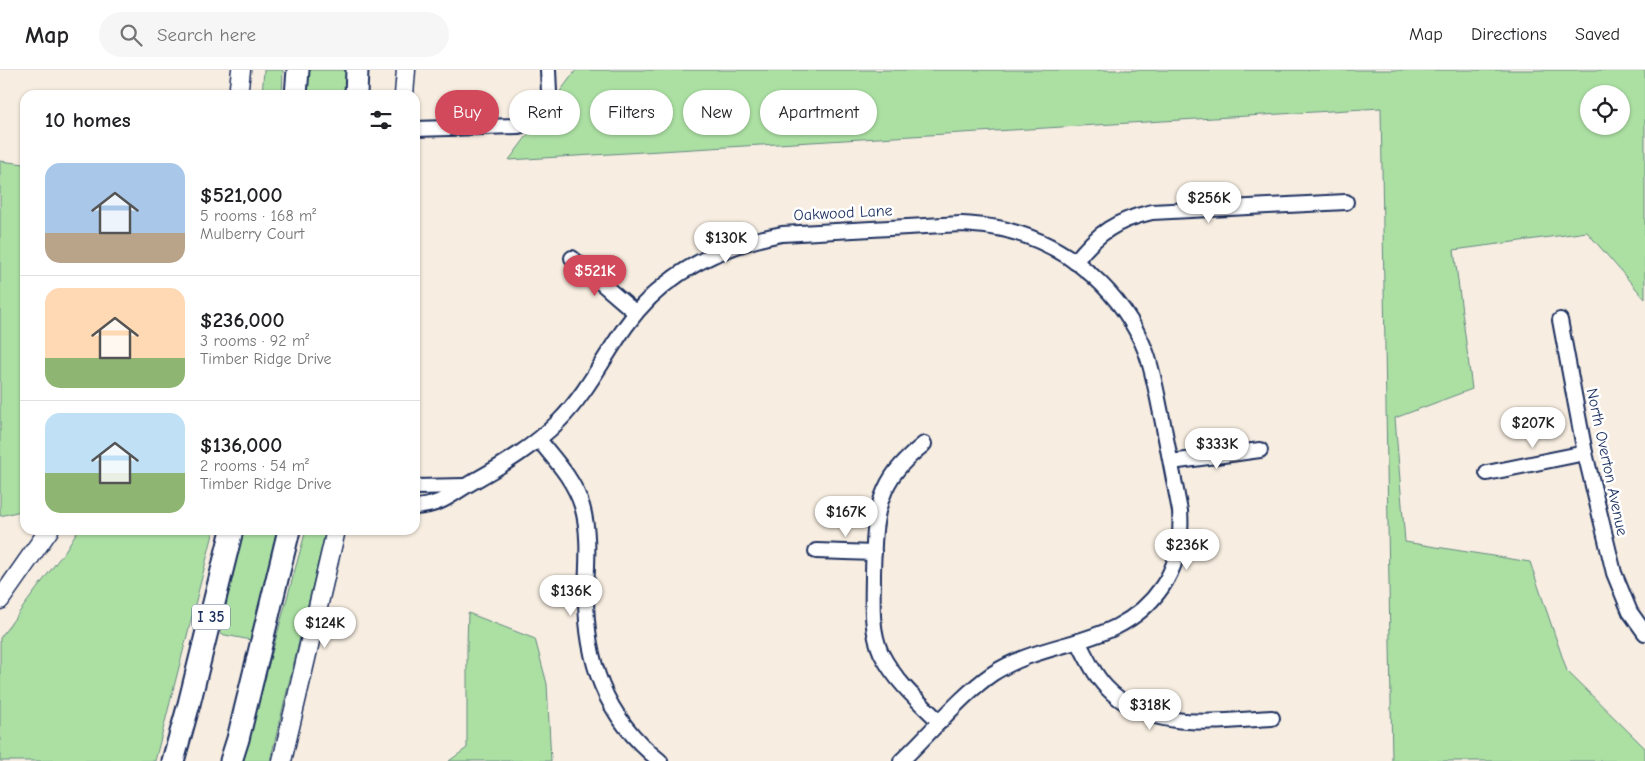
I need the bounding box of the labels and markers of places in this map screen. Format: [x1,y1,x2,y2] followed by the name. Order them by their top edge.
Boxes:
[1174,182,1244,224] pin: $256K
[691,222,761,264] pin: $130K
[560,254,630,297] pin: $521K
[1498,406,1568,449] pin: $207K
[1182,428,1252,470] pin: $333K
[811,496,881,538] pin: $167K
[1152,528,1222,571] pin: $236K
[536,574,606,617] pin: $136K
[290,606,360,649] pin: $124K
[1115,688,1185,731] pin: $318K

